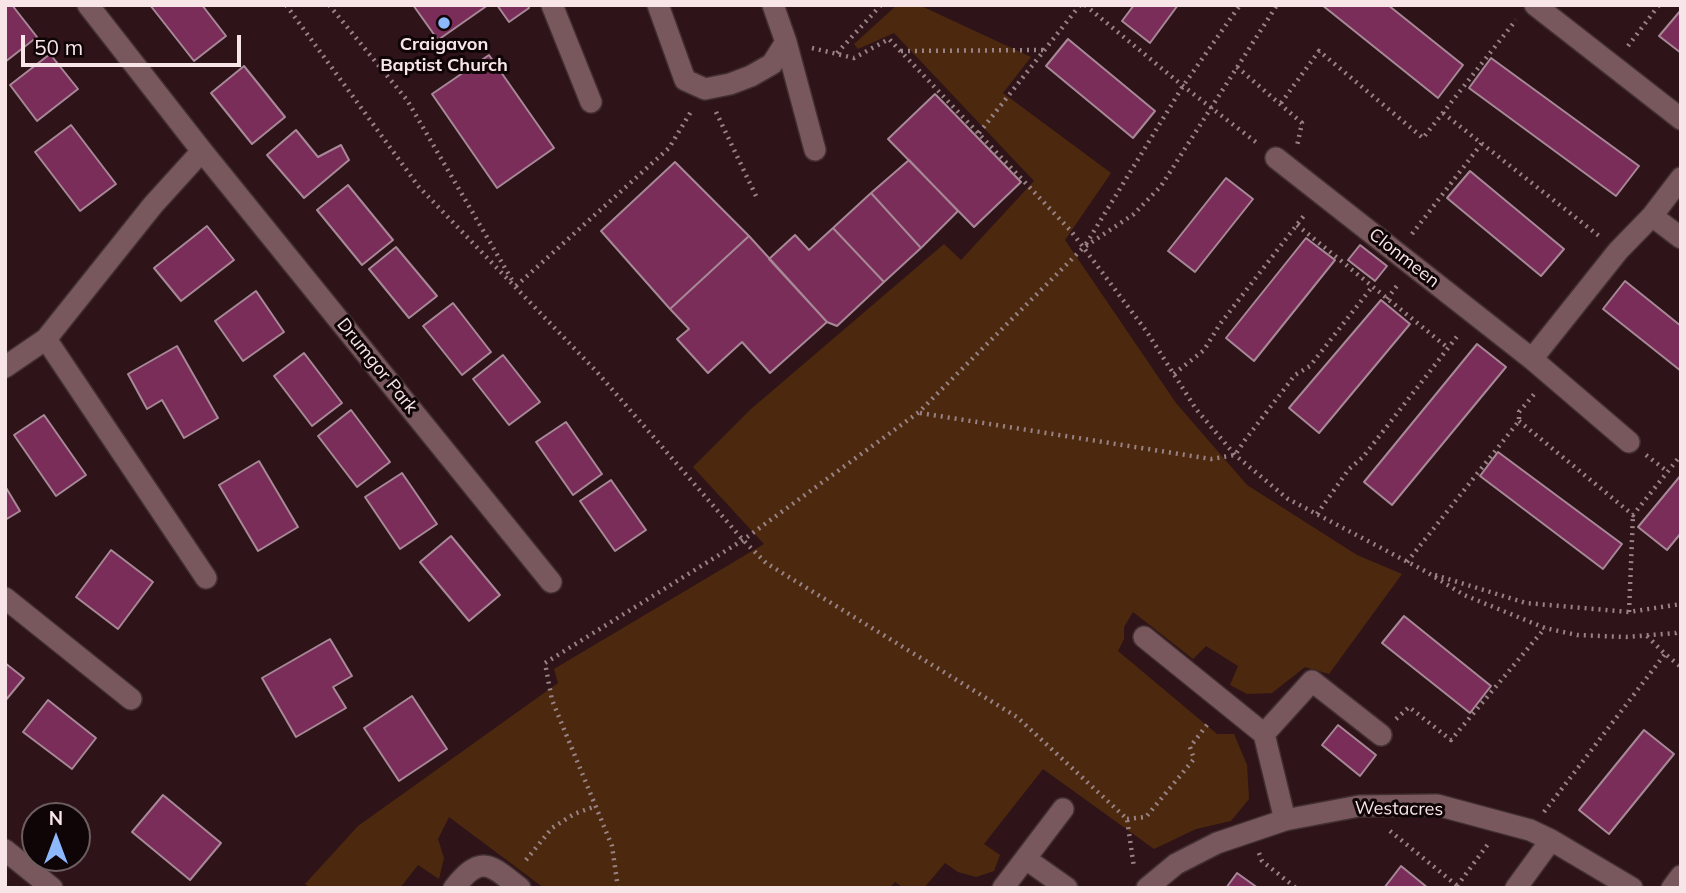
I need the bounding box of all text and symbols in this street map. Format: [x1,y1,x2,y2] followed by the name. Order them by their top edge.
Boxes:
[436,15,452,31] marker: Craigavon Baptist Church
[24,21,245,65] scale bar
[34,34,83,60] text: 50 m
[380,34,508,76] place label: Craigavon Baptist Church
[1365,224,1443,292] street label: Clonmeen
[332,314,422,418] street label: Drumgor Park
[1354,797,1444,821] street label: Westacres
[21,802,91,872] north arrow
[49,806,63,830] text: N

